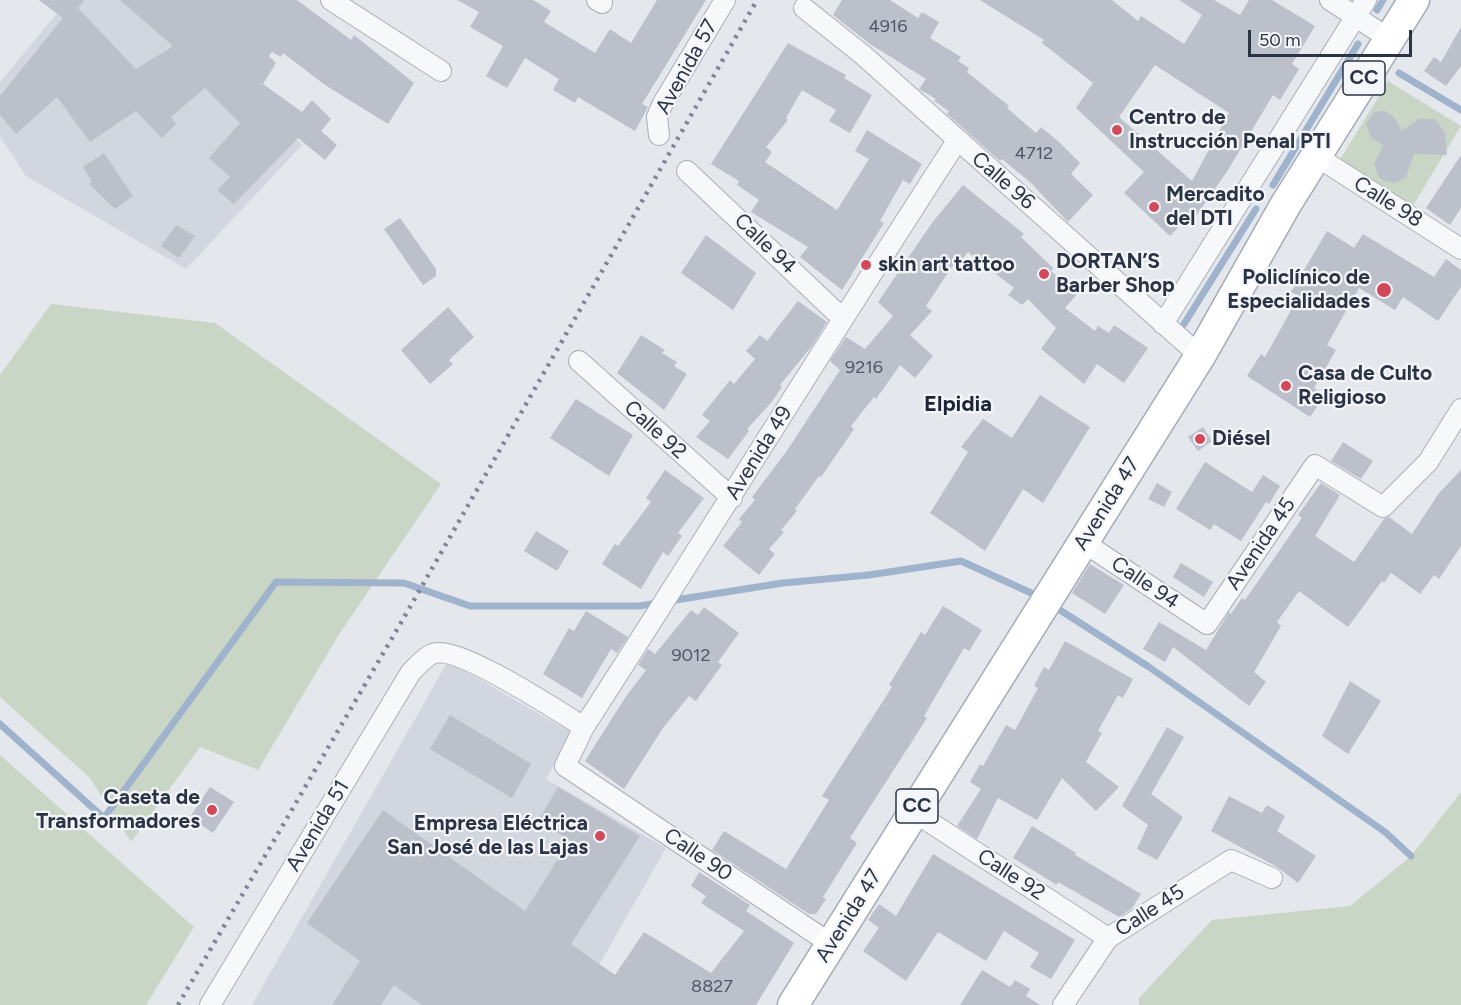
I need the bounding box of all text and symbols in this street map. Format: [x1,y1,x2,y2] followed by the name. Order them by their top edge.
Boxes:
[651,15,723,119] street label: Avenida 57
[869,16,907,38] house number: 4916
[1251,18,1414,56] scale bar
[1259,29,1301,51] text: 50 m
[1343,61,1385,95] road number: CC
[1129,105,1331,155] place label: Centro de Instrucción Penal PTI
[1110,123,1124,137] marker: Centro de Instrucción Penal PTI
[1015,143,1053,165] house number: 4712
[966,147,1040,215] street label: Calle 96
[1349,171,1427,233] street label: Calle 98
[1166,182,1265,232] place label: Mercadito del DTI
[1147,200,1161,214] marker: Mercadito del DTI
[729,208,801,280] street label: Calle 94
[1056,249,1175,299] place label: DORTAN’S Barber Shop
[878,252,1015,278] place label: skin art tattoo
[859,258,873,272] marker: skin art tattoo
[1227,265,1370,315] place label: Policlínico de Especialidades
[1037,267,1051,281] marker: DORTAN’S Barber Shop
[1375,281,1393,299] marker: Policlínico de Especialidades
[845,357,883,379] house number: 9216
[1298,361,1432,411] place label: Casa de Culto Religioso
[1279,379,1293,393] marker: Casa de Culto Religioso
[924,392,992,418] district label: Elpidia
[619,395,691,465] street label: Calle 92
[720,401,798,505] street label: Avenida 49
[1212,426,1270,452] place label: Diésel
[1193,432,1207,446] marker: Diésel
[1068,453,1146,555] street label: Avenida 47
[1221,493,1301,595] street label: Avenida 45
[1106,551,1184,615] street label: Calle 94
[671,645,711,667] house number: 9012
[281,776,355,876] street label: Avenida 51
[36,785,200,835] place label: Caseta de Transformadores
[896,789,938,823] road number: CC
[205,803,219,817] marker: Caseta de Transformadores
[387,811,588,861] place label: Empresa Eléctrica San José de las Lajas
[659,823,737,887] street label: Calle 90
[593,829,607,843] marker: Empresa Eléctrica San José de las Lajas
[973,844,1049,906] street label: Calle 92
[810,865,888,967] street label: Avenida 47
[1111,880,1189,942] street label: Calle 45
[691,976,733,998] house number: 8827

